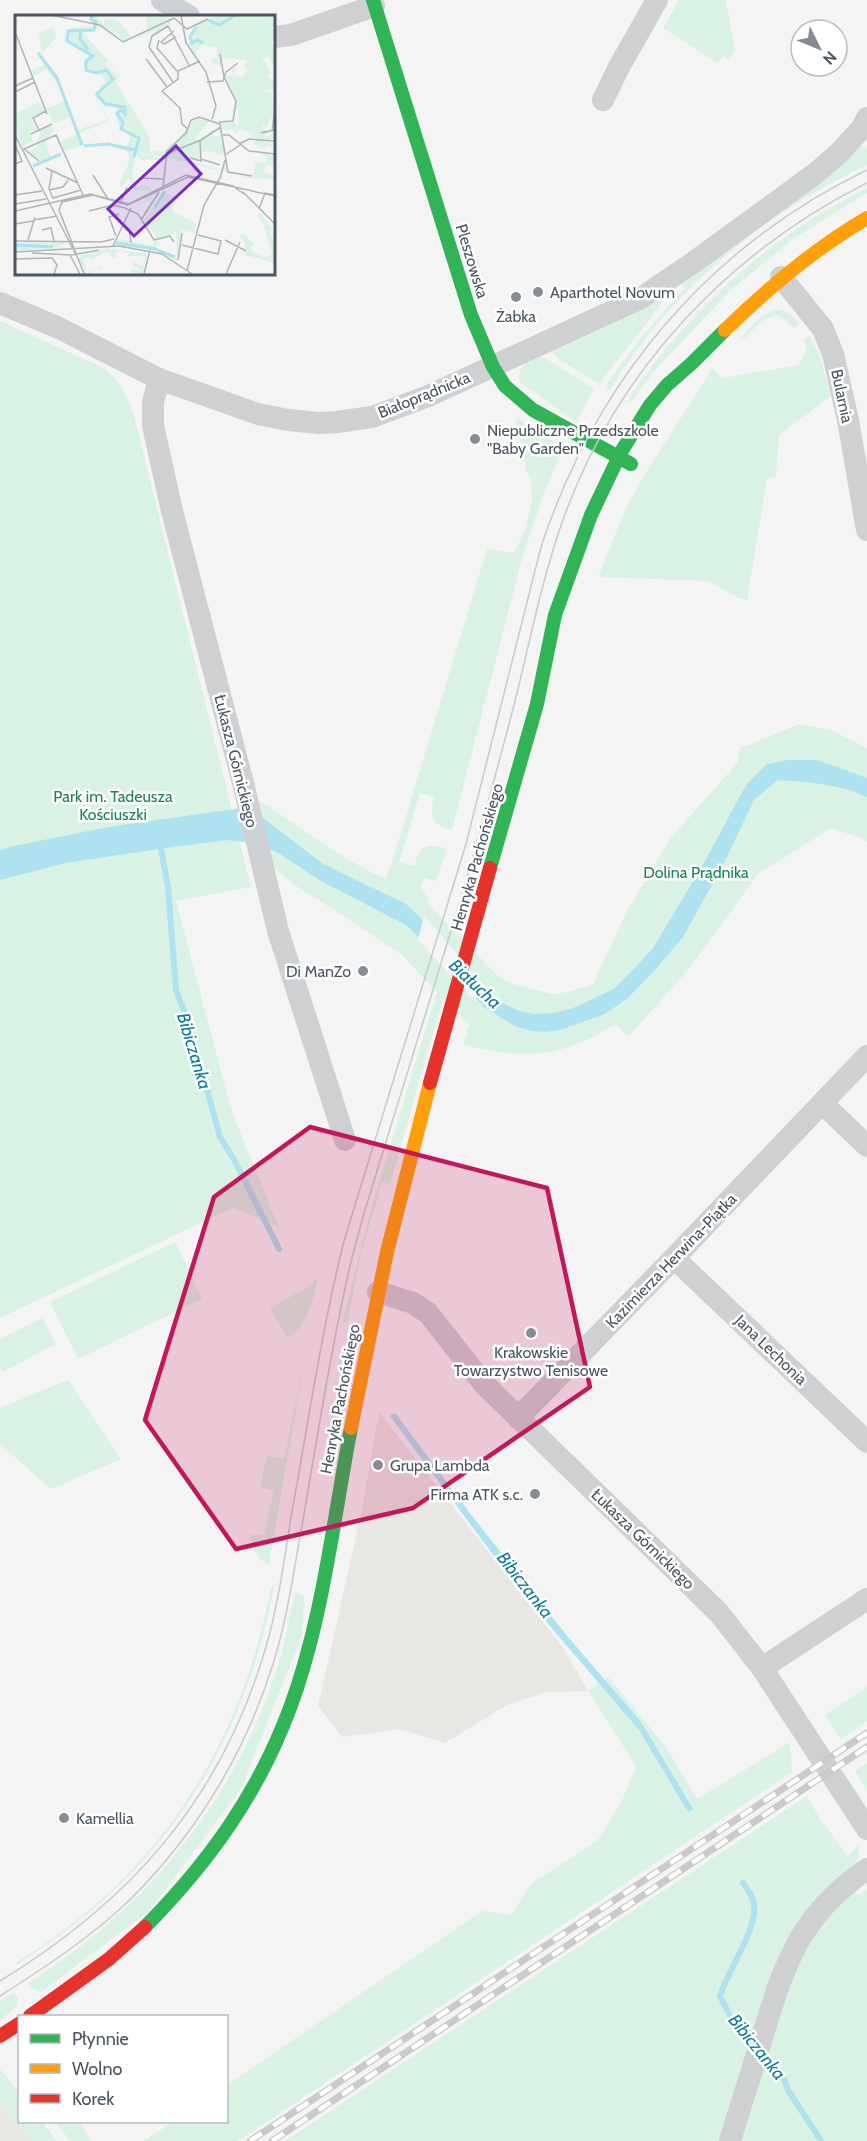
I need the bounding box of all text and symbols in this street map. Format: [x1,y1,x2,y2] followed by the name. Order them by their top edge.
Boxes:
[15,15,274,274] inset map
[789,18,849,78] north arrow
[819,47,840,69] text: N
[452,222,492,301] street label: Pleszowska
[550,283,675,302] place label: Aparthotel Novum
[531,285,545,299] marker: Aparthotel Novum
[509,290,523,304] marker: Żabka
[496,307,536,326] place label: Żabka
[827,367,857,425] street label: Bularnia
[375,368,473,422] street label: Białoprądnicka
[487,421,659,458] place label: Niepubliczne Przedszkole "Baby Garden"
[468,432,482,446] marker: Niepubliczne Przedszkole "Baby Garden"
[210,693,262,830] street label: Łukasza Górnickiego
[447,781,507,933] street label: Henryka Pachońskiego
[53,787,173,824] park label: Park im. Tadeusza Kościuszki
[643,863,749,882] park label: Dolina Prądnika
[444,954,506,1014] water label: Białucha
[286,962,351,981] place label: Di ManZo
[356,964,370,978] marker: Di ManZo
[172,1010,216,1092] water label: Bibiczanka
[602,1189,741,1332] street label: Kazimierza Herwina-Piątka
[730,1310,811,1389] street label: Jana Lechonia
[316,1322,364,1475] street label: Henryka Pachońskiego
[524,1326,538,1340] marker: Krakowskie Towarzystwo Tenisowe
[454,1343,608,1380] place label: Krakowskie Towarzystwo Tenisowe
[390,1456,490,1475] place label: Grupa Lambda
[371,1458,385,1472] marker: Grupa Lambda
[430,1485,523,1504] place label: Firma ATK s.c.
[587,1485,699,1593] street label: Łukasza Górnickiego
[528,1487,542,1501] marker: Firma ATK s.c.
[492,1547,558,1623] water label: Bibiczanka
[76,1809,134,1828] place label: Kamellia
[57,1811,71,1825] marker: Kamellia
[724,2009,790,2085] water label: Bibiczanka
[18,2015,228,2123] legend
[72,2028,129,2050] text: Płynnie
[72,2058,123,2080] text: Wolno
[72,2088,115,2110] text: Korek

